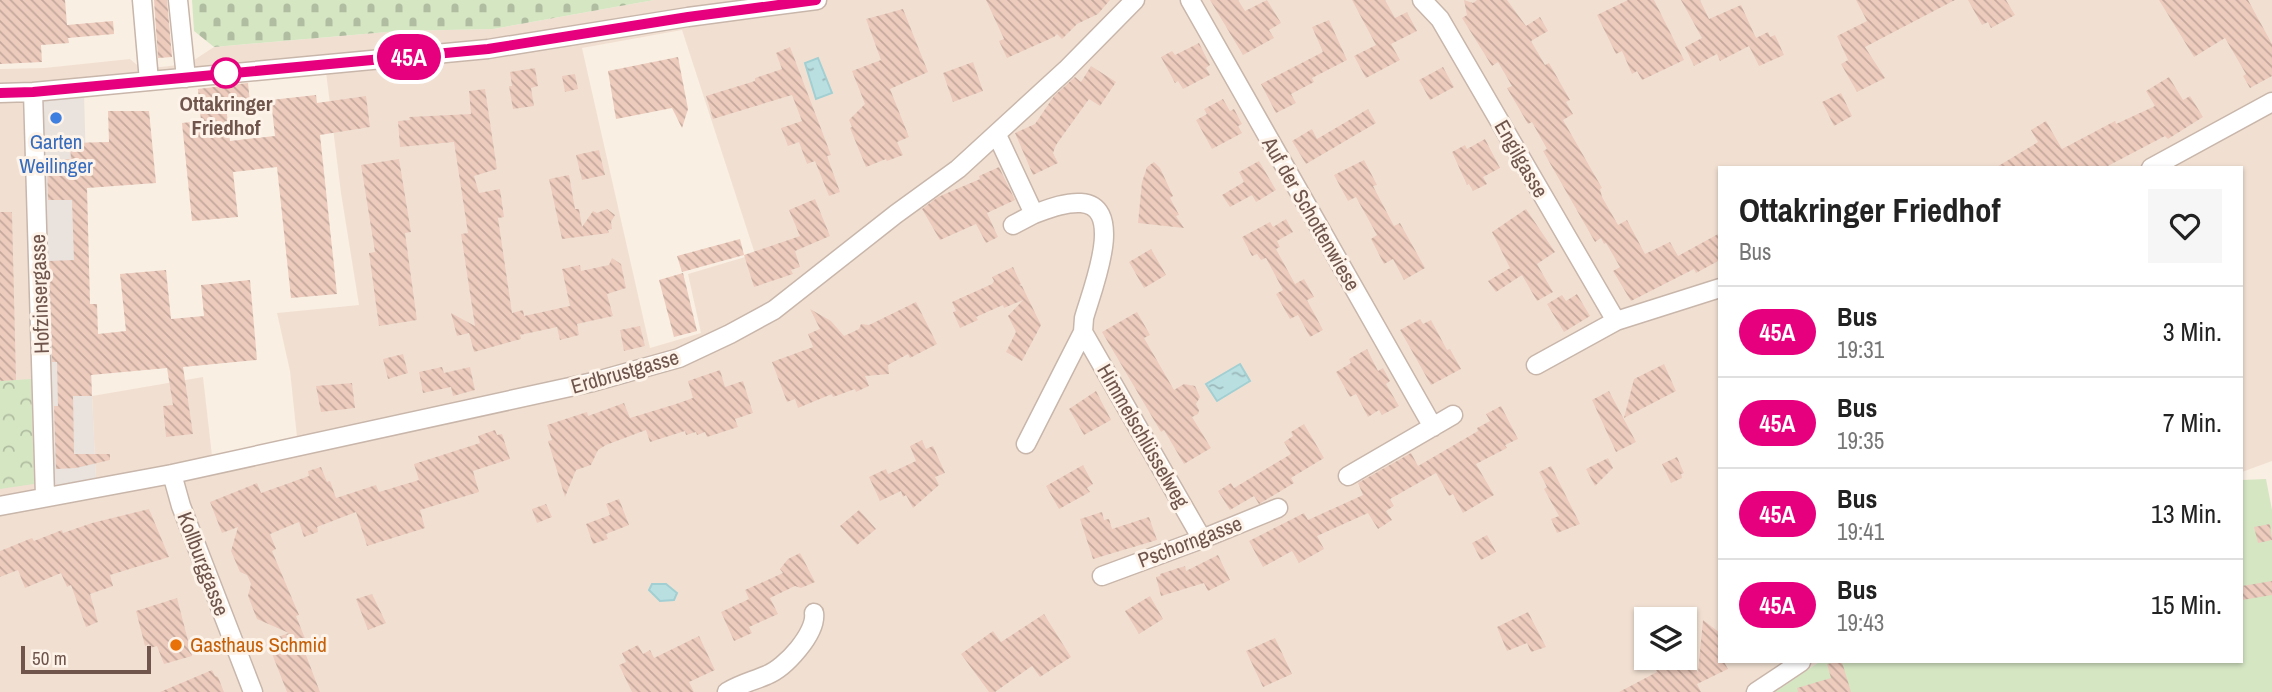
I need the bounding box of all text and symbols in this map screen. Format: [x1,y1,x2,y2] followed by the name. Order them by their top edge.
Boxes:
[369,34,449,80] line badge: 45A
[391,41,427,73] text: 45A
[211,58,241,88] marker: Ottakringer Friedhof
[180,89,273,142] place label: Ottakringer Friedhof
[48,110,64,126] marker: Garten Weilinger
[1488,115,1555,203] street label: Engilgasse
[19,127,93,180] place label: Garten Weilinger
[1255,131,1367,296] street label: Auf der Schottenwiese
[1739,188,2001,232] text: Ottakringer Friedhof
[2148,189,2222,263] button: heart
[23,234,56,354] street label: Hofzinsergasse
[1739,236,1772,267] text: Bus
[1837,299,1877,334] text: Bus
[2163,314,2222,349] text: 3 Min.
[1759,316,1796,348] text: 45A
[1837,334,1884,365] text: 19:31
[568,342,682,401] street label: Erdbrustgasse
[1090,358,1197,513] street label: Himmelschlüsselweg
[1837,390,1877,425] text: Bus
[2163,405,2222,440] text: 7 Min.
[1759,407,1796,439] text: 45A
[1837,425,1884,456] text: 19:35
[1837,481,1877,516] text: Bus
[2151,496,2222,531] text: 13 Min.
[1759,498,1796,530] text: 45A
[170,508,237,620] street label: Kollburggasse
[1134,508,1246,575] street label: Pschorngasse
[1837,516,1884,547] text: 19:41
[1837,572,1877,607] text: Bus
[2151,587,2222,622] text: 15 Min.
[1759,589,1796,621] text: 45A
[1634,607,1697,670] map controls
[1634,607,1697,670] button: layers
[1837,607,1884,638] text: 19:43
[190,630,327,659] place label: Gasthaus Schmid
[168,637,184,653] marker: Gasthaus Schmid
[21,643,150,675] scale bar
[32,645,67,671] text: 50 m

